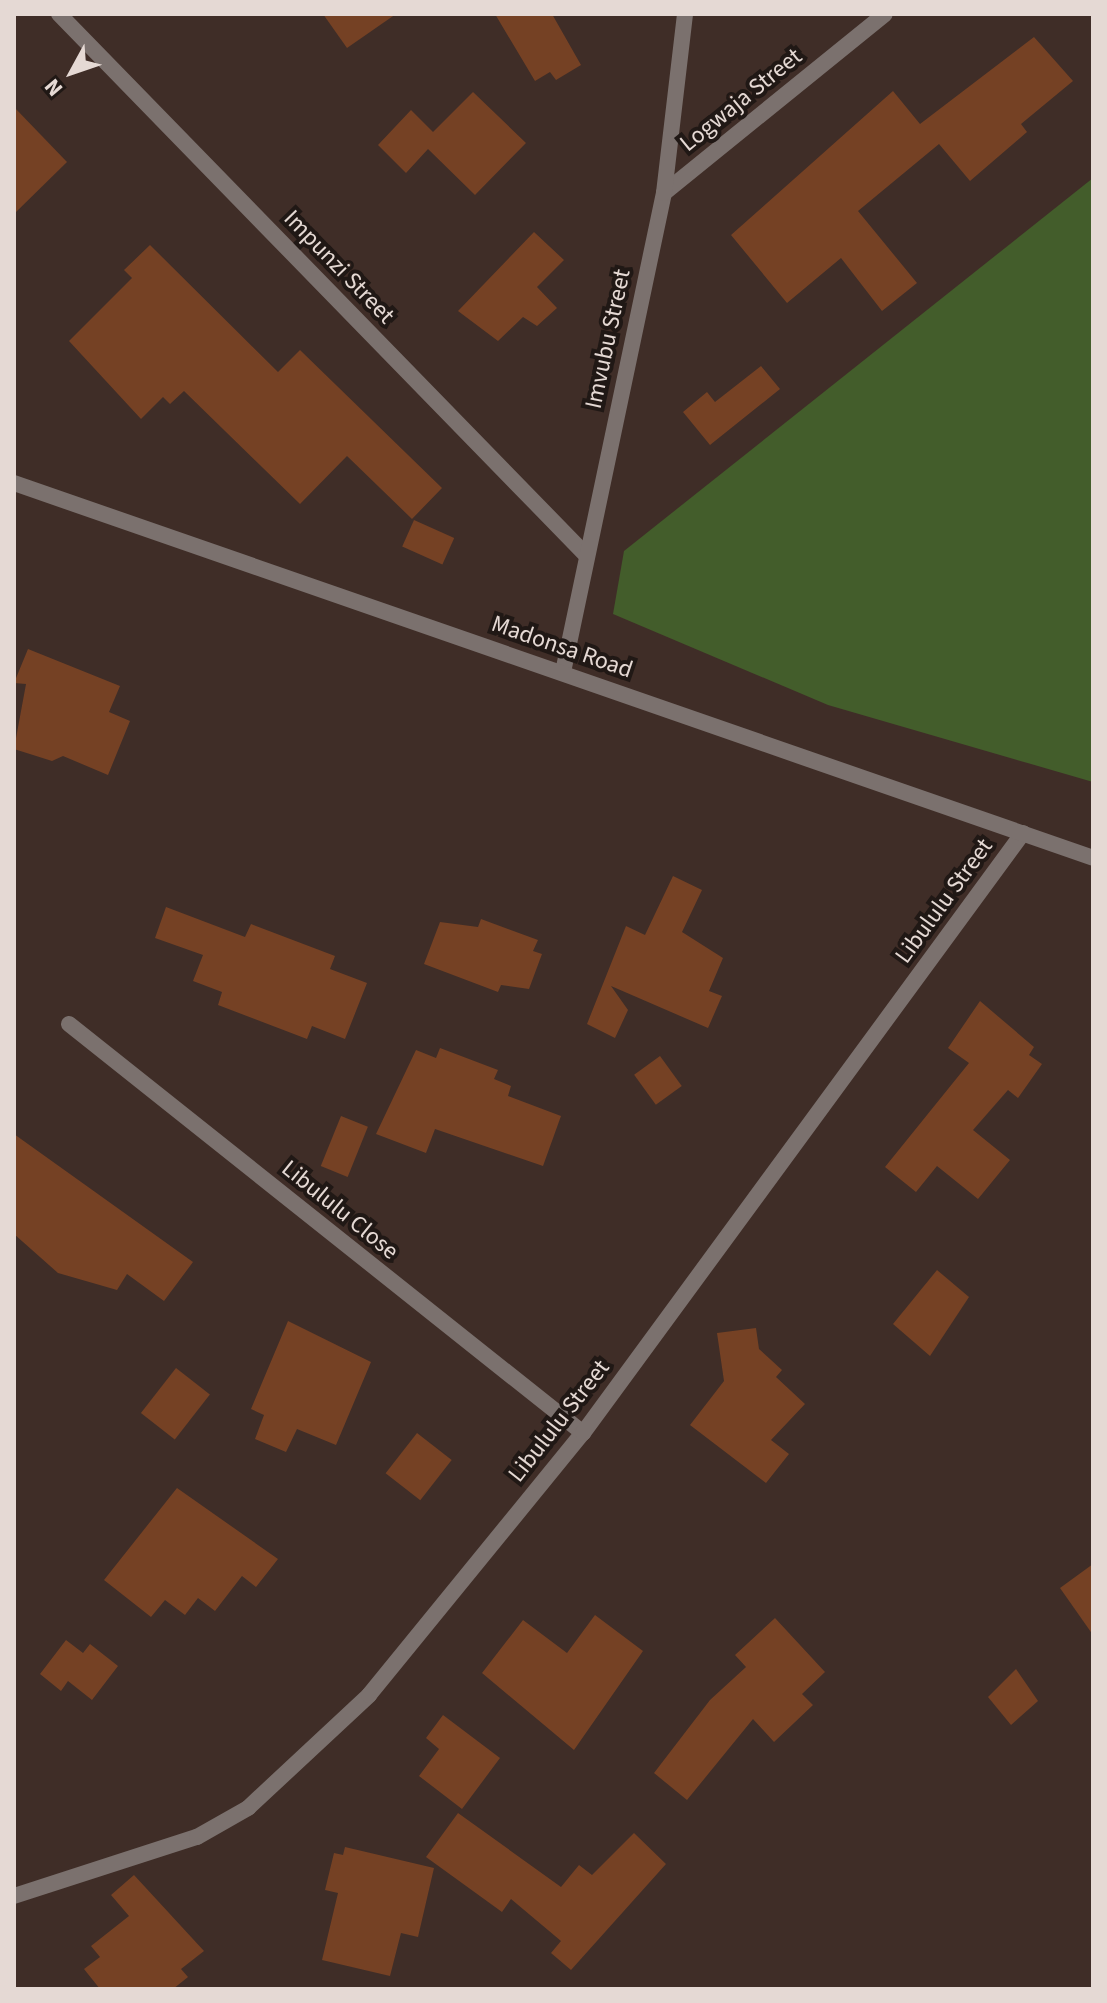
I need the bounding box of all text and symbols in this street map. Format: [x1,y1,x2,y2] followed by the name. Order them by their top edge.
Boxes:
[32,32,112,112] north arrow
[674,42,808,158] street label: Logwaja Street
[37,72,71,103] text: N
[278,204,400,330] street label: Impunzi Street
[579,267,637,411] street label: Imvubu Street
[488,609,636,685] street label: Madonsa Road
[889,833,999,969] street label: Libululu Street
[276,1154,404,1266] street label: Libululu Close
[502,1354,616,1488] street label: Libululu Street

